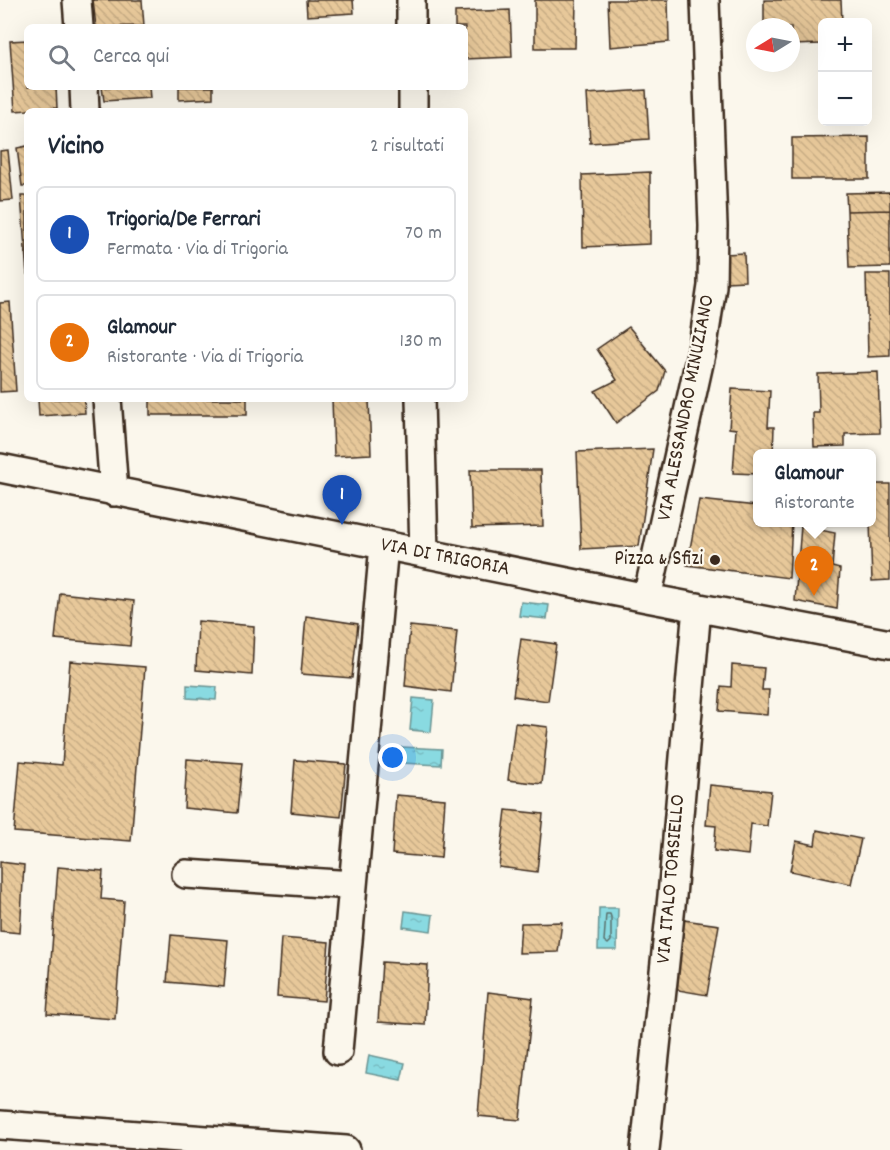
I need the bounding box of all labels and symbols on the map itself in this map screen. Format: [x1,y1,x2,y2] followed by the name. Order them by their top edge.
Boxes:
[746,18,800,72] north arrow
[650,292,724,524] street label: VIA ALESSANDRO MINUZIANO
[322,476,362,525] pin: 1
[378,531,512,585] street label: VIA DI TRIGORIA
[614,545,703,575] place label: Pizza & Sfizi
[794,546,834,596] pin: 2
[708,553,722,567] marker: Pizza & Sfizi
[378,743,407,772] your location
[650,793,694,965] street label: VIA ITALO TORSIELLO

